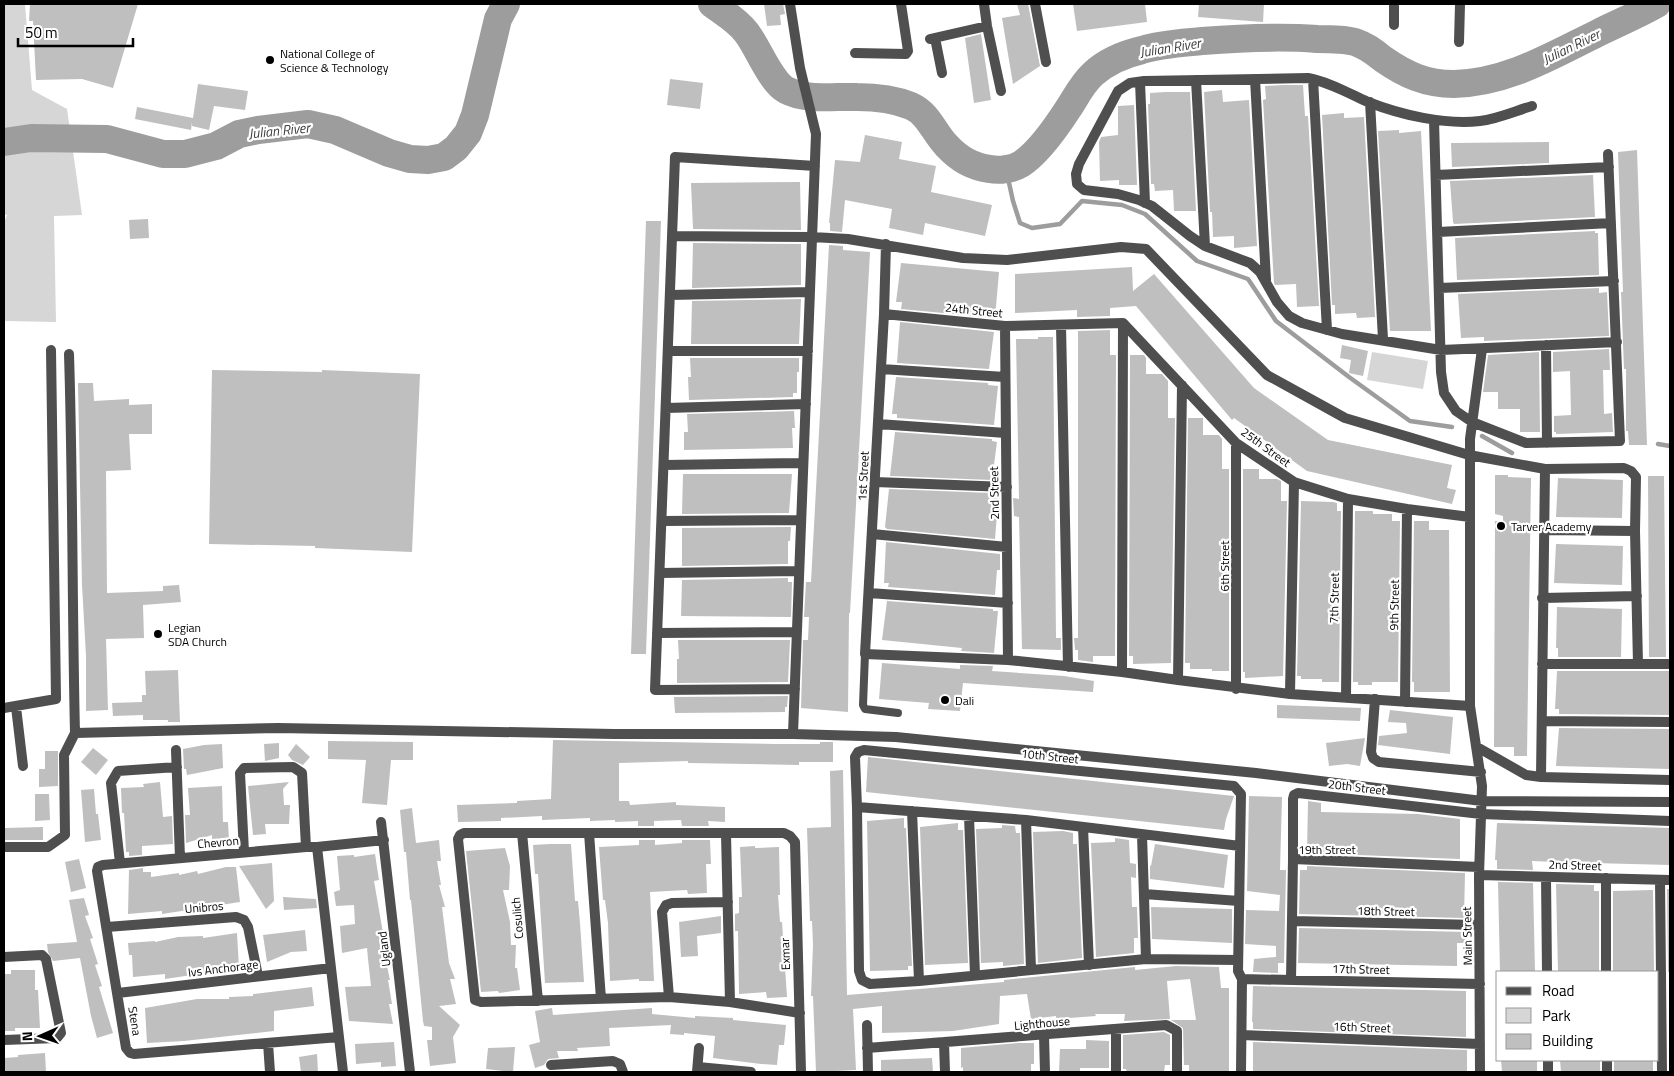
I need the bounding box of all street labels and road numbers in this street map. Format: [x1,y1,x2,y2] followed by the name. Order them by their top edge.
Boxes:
[944,298,1004,323] street label: 24th Street
[1237,422,1296,472] street label: 25th Street
[852,450,874,502] street label: 1st Street
[984,466,1004,520] street label: 2nd Street
[1215,540,1234,591] street label: 6th Street
[1324,572,1344,624] street label: 7th Street
[1384,579,1404,631] street label: 9th Street
[1020,744,1080,769] street label: 10th Street
[1327,774,1388,800] street label: 20th Street
[196,831,240,853] street label: Chevron
[1298,840,1357,859] street label: 19th Street
[1548,855,1603,875] street label: 2nd Street
[184,896,225,918] street label: Unibros
[506,896,528,940] street label: Cosulich
[1357,901,1416,921] street label: 18th Street
[1457,906,1477,966] street label: Main Street
[372,930,396,968] street label: Ugland
[775,938,795,970] street label: Exmar
[187,954,259,982] street label: Ivs Anchorage
[1332,959,1391,979] street label: 17th Street
[123,1005,147,1037] street label: Stena
[1013,1011,1071,1035] street label: Lighthouse
[1333,1016,1392,1038] street label: 16th Street

